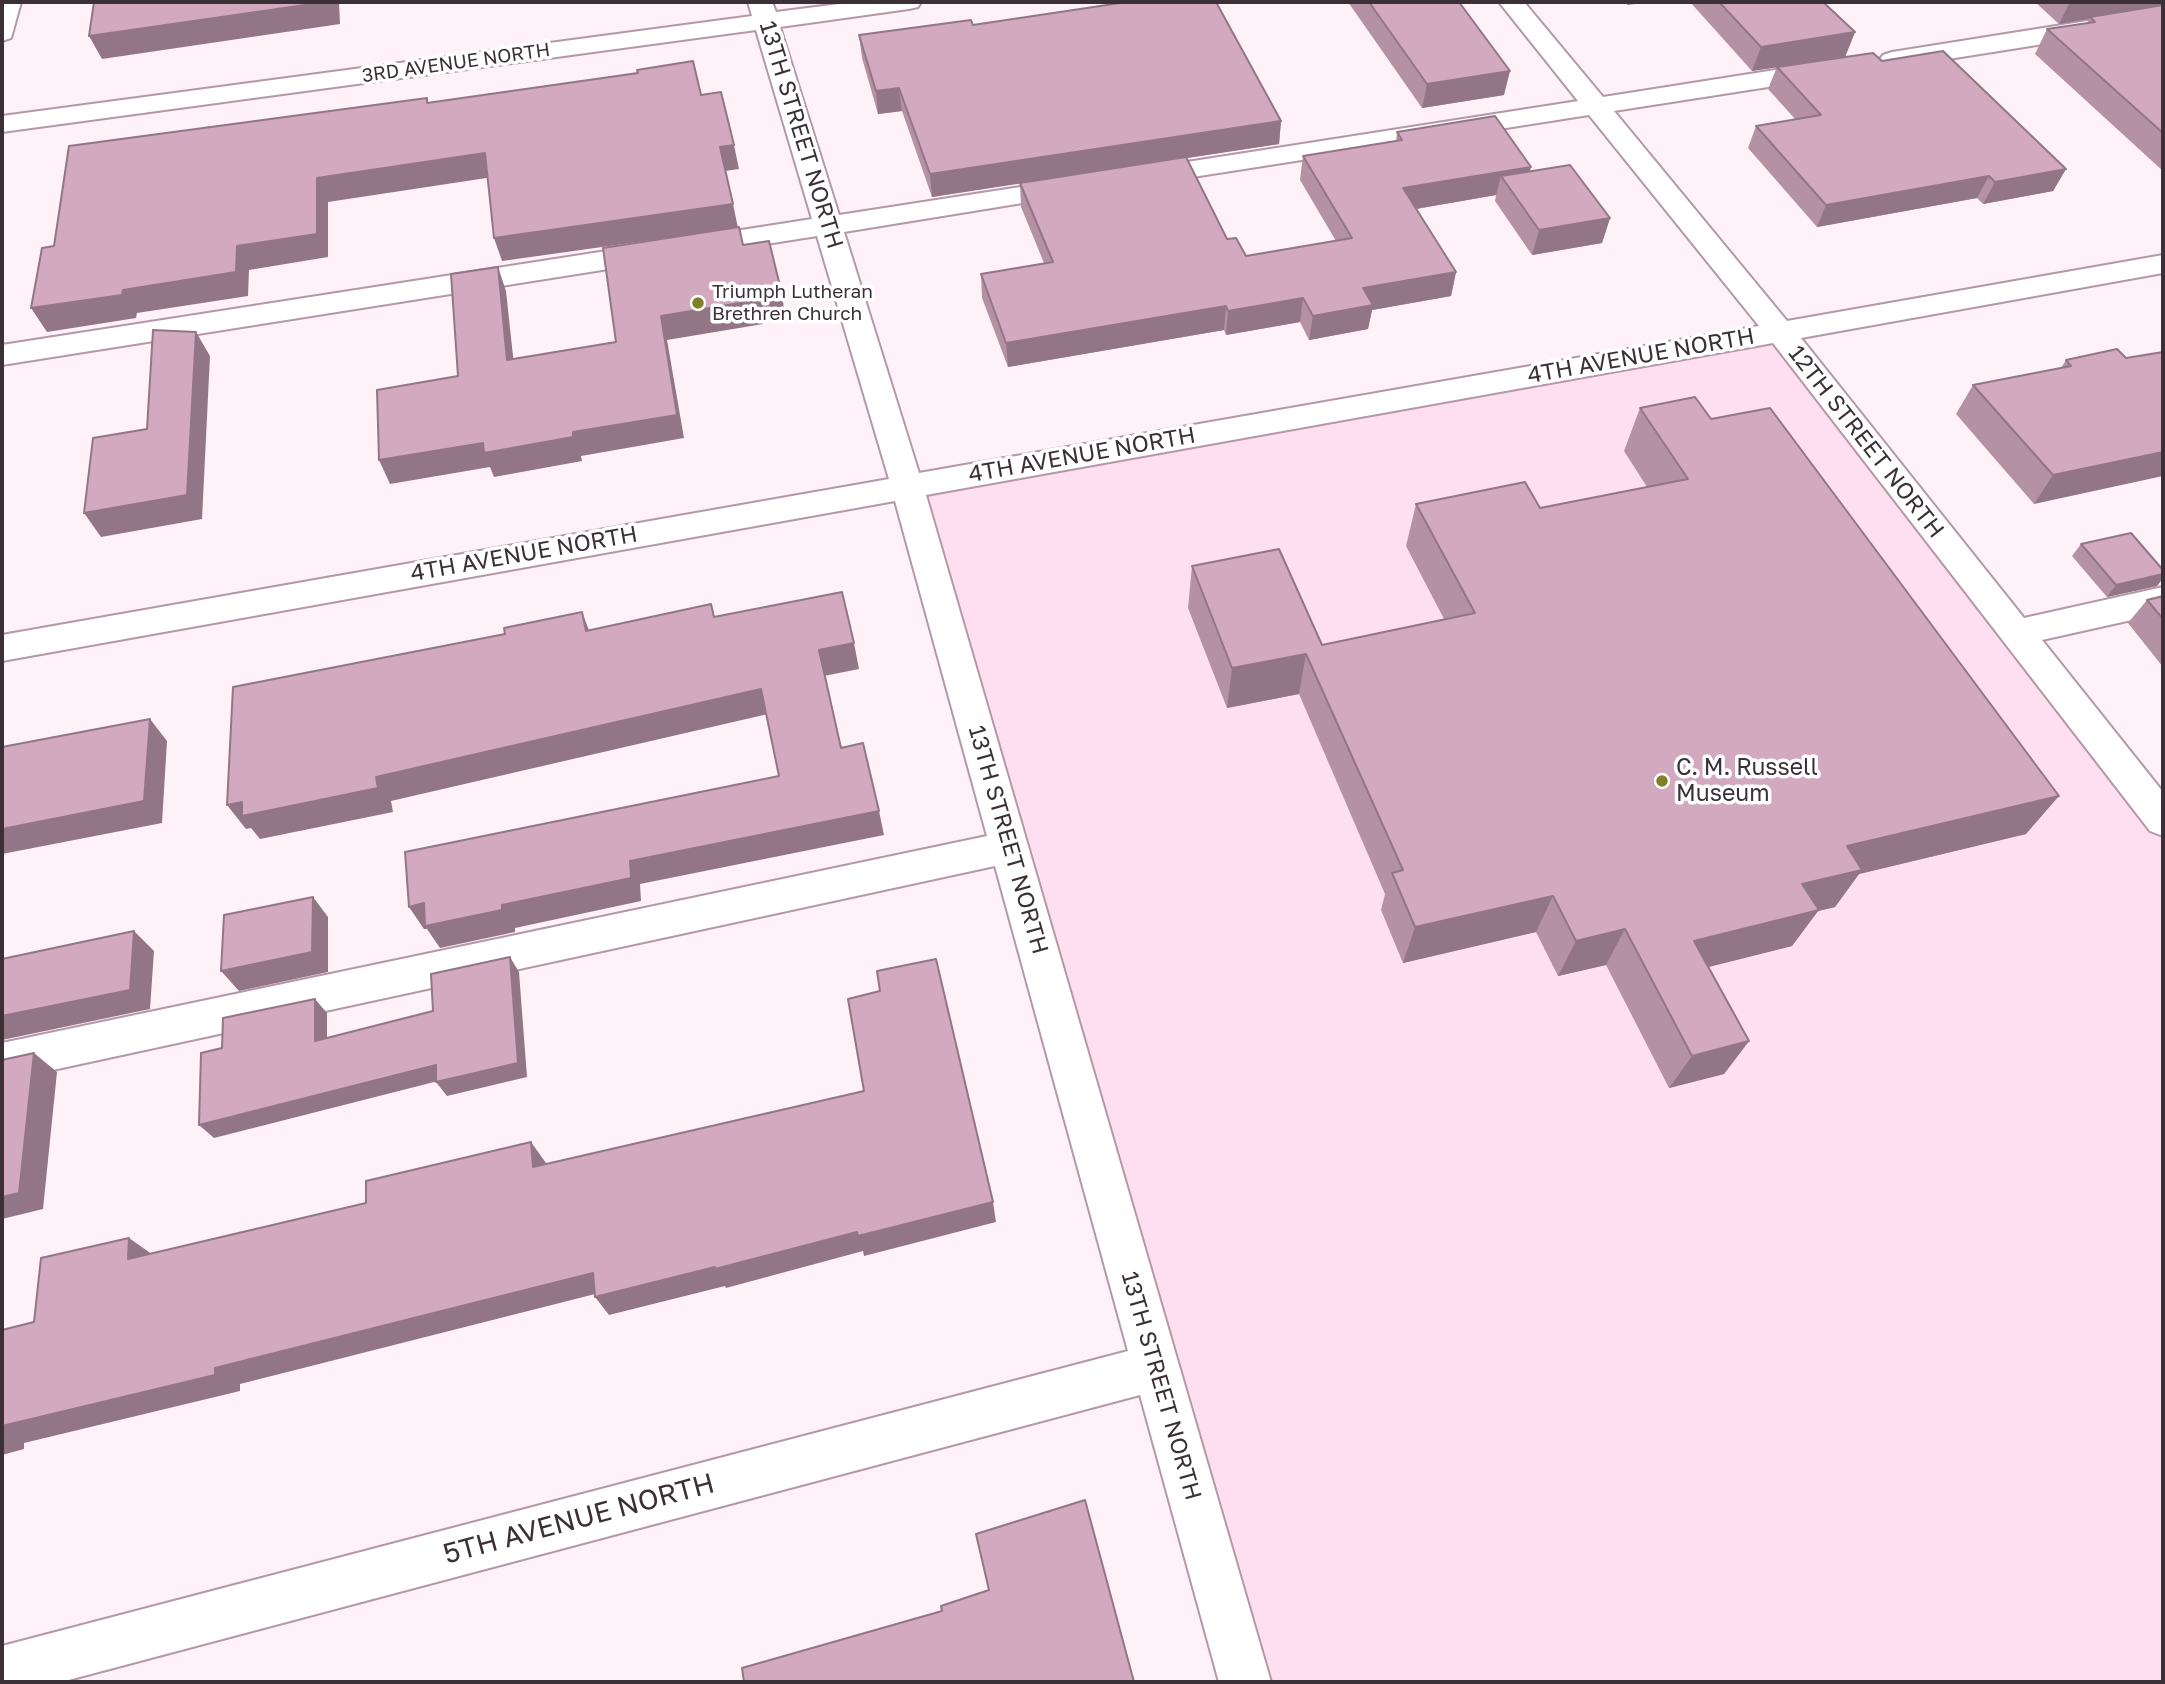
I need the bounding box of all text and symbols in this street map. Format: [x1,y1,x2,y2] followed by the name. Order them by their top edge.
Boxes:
[753,18,849,252] street label: 13TH STREET NORTH
[361,39,551,87] street label: 3RD AVENUE NORTH
[712,281,873,325] place label: Triumph Lutheran Brethren Church
[690,295,706,311] marker: Triumph Lutheran Brethren Church
[1525,322,1757,390] street label: 4TH AVENUE NORTH
[1782,340,1950,544] street label: 12TH STREET NORTH
[966,421,1198,489] street label: 4TH AVENUE NORTH
[408,520,640,588] street label: 4TH AVENUE NORTH
[962,723,1054,957] street label: 13TH STREET NORTH
[1676,754,1818,808] place label: C. M. Russell Museum
[1654,773,1670,789] marker: C. M. Russell Museum
[1115,1269,1207,1503] street label: 13TH STREET NORTH
[440,1467,718,1571] street label: 5TH AVENUE NORTH

